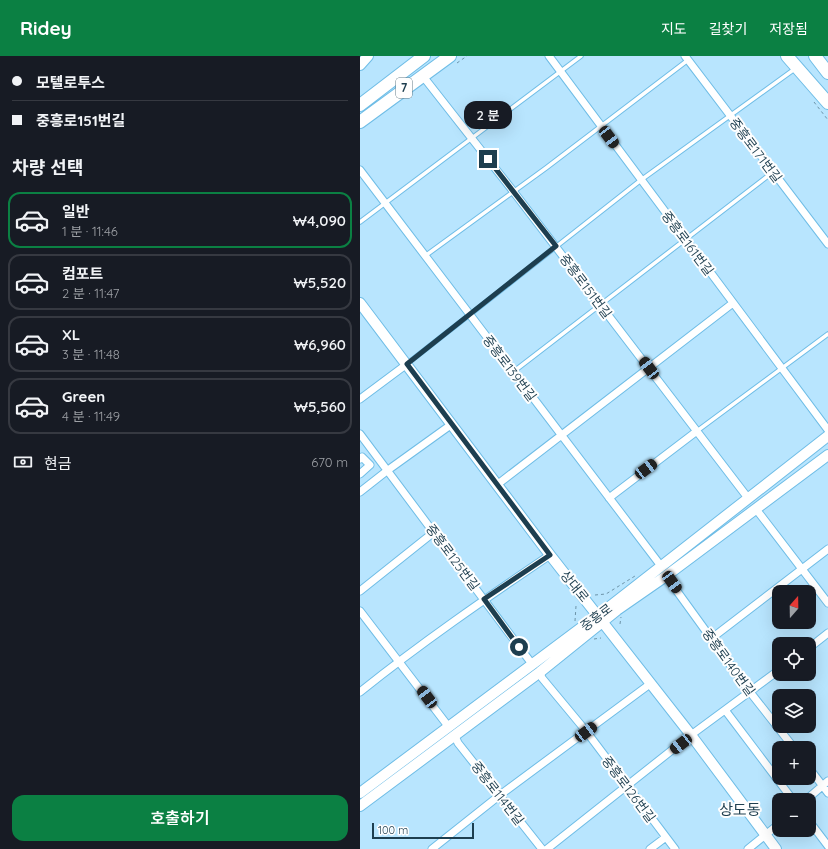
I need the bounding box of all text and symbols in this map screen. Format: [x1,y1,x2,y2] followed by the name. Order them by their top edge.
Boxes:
[20,16,72,40] text: Ridey
[661,20,687,38] text: 지도
[709,20,747,38] text: 길찾기
[769,20,808,38] text: 저장됨
[36,73,105,92] text: 모텔로투스
[396,78,412,98] road number: 7
[464,101,512,129] callout: 2 분
[477,107,499,123] text: 2 분
[36,111,125,130] text: 중흥로151번길
[727,115,785,185] street label: 중흥로171번길
[597,124,621,150] car
[479,150,497,168] route end
[12,156,83,179] text: 차량 선택
[14,202,50,238] icon: car
[62,202,90,221] text: 일반
[659,208,717,278] street label: 중흥로161번길
[293,211,346,230] text: ₩4,090
[62,223,118,239] text: 1 분 · 11:46
[557,251,615,321] street label: 중흥로151번길
[14,264,50,300] icon: car
[62,264,103,283] text: 컴포트
[293,273,346,292] text: ₩5,520
[62,285,120,301] text: 2 분 · 11:47
[62,325,80,344] text: XL
[14,326,50,362] icon: car
[480,332,540,404] street label: 중흥로139번길
[294,335,346,354] text: ₩6,960
[62,346,120,362] text: 3 분 · 11:48
[637,355,661,381] car
[62,387,105,406] text: Green
[14,388,50,424] icon: car
[294,397,346,416] text: ₩5,560
[62,408,120,424] text: 4 분 · 11:49
[12,451,34,473] icon: cash
[44,454,72,473] text: 현금
[311,454,348,470] text: 670 m
[633,457,659,481] car
[423,521,483,593] street label: 중흥로125번길
[557,567,593,605] street label: 상대로
[660,569,684,595] car
[772,585,816,629] north arrow
[772,585,816,837] map controls
[577,600,615,634] street label: 중흥로
[699,625,759,699] street label: 중흥로140번길
[772,637,816,681] button: locate
[510,638,528,656] route start
[415,684,439,710] car
[772,689,816,733] button: layers
[573,720,599,744] car
[668,732,694,756] car
[772,741,816,785] button: +
[599,753,659,825] street label: 중흥로126번길
[468,758,528,828] street label: 중흥로114번길
[772,793,816,837] button: −
[12,795,348,841] button: 호출하기
[719,800,761,819] district label: 상도동
[372,821,474,840] scale bar
[378,823,408,837] text: 100 m

